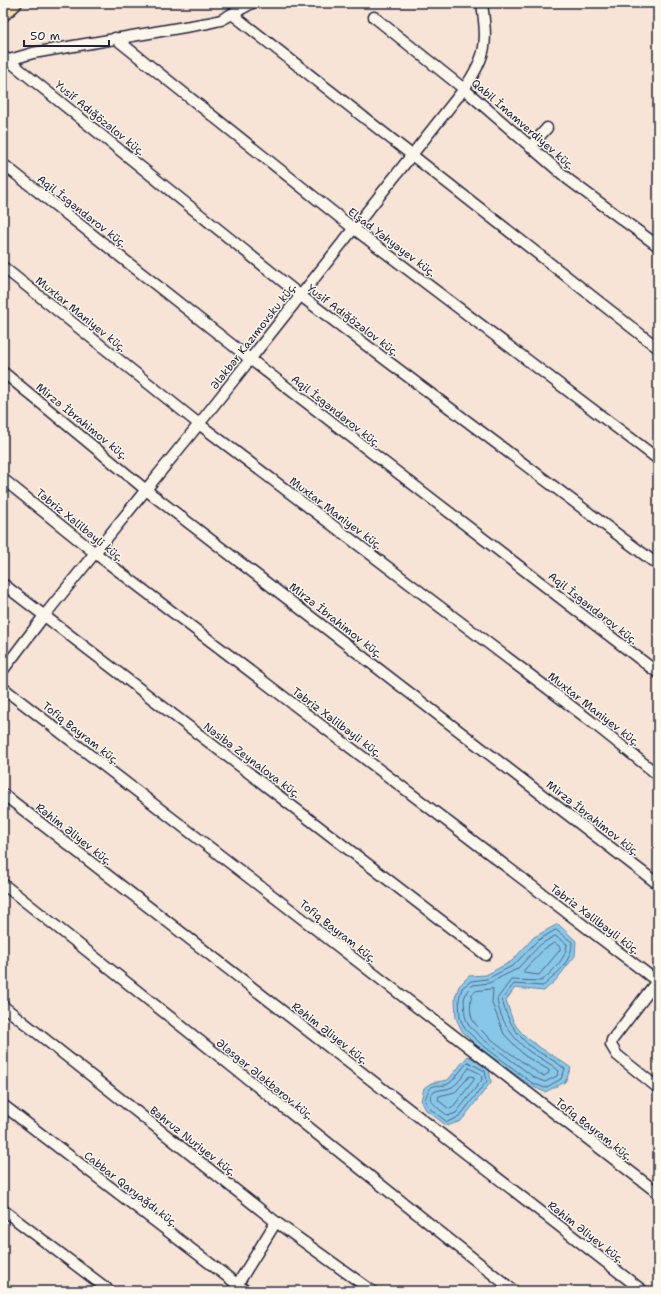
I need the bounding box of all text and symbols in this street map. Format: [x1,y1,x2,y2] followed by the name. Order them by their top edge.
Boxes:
[24,22,109,48] scale bar
[30,28,60,44] text: 50 m
[468,76,577,173] street label: Qabil İmamverdiyev küç.
[52,78,148,159] street label: Yusif Adığözəlov küç.
[34,172,130,251] street label: Aqil İsgəndərov küç.
[345,204,439,280] street label: Elşad Yəhyəyev küç.
[32,273,129,356] street label: Muxtar Maniyev küç.
[207,280,300,393] street label: Ələkbər Kazımovsku küç.
[304,281,402,360] street label: Yusif Adığözəlov küç.
[288,372,384,451] street label: Aqil İsgəndərov küç.
[33,380,131,463] street label: Mirzə İbrahimov küç.
[286,474,385,553] street label: Muxtar Maniyev küç.
[33,486,127,565] street label: Təbriz Xəlilbəyli küç.
[545,569,641,648] street label: Aqil İsgəndərov küç.
[286,579,385,662] street label: Mirzə İbrahimov küç.
[545,669,643,750] street label: Muxtar Maniyev küç.
[289,684,385,761] street label: Təbriz Xəlilbəyli küç.
[39,699,122,768] street label: Tofiq Bayram küç.
[200,719,303,802] street label: Nəsibə Zeynalova küç.
[543,777,642,860] street label: Mirzə İbrahimov küç.
[32,800,115,869] street label: Rəhim Əliyev küç.
[547,881,643,958] street label: Təbriz Xəlilbəyli küç.
[296,897,379,966] street label: Tofiq Bayram küç.
[288,999,371,1068] street label: Rəhim Əliyev küç.
[213,1035,317,1123] street label: Ələsgər Ələkbərov küç.
[552,1095,635,1164] street label: Tofiq Bayram küç.
[147,1103,239,1180] street label: Bəhruz Nuriyev küç.
[81,1148,181,1231] street label: Cabbar Qaryağdı küç.
[544,1198,627,1267] street label: Rəhim Əliyev küç.

